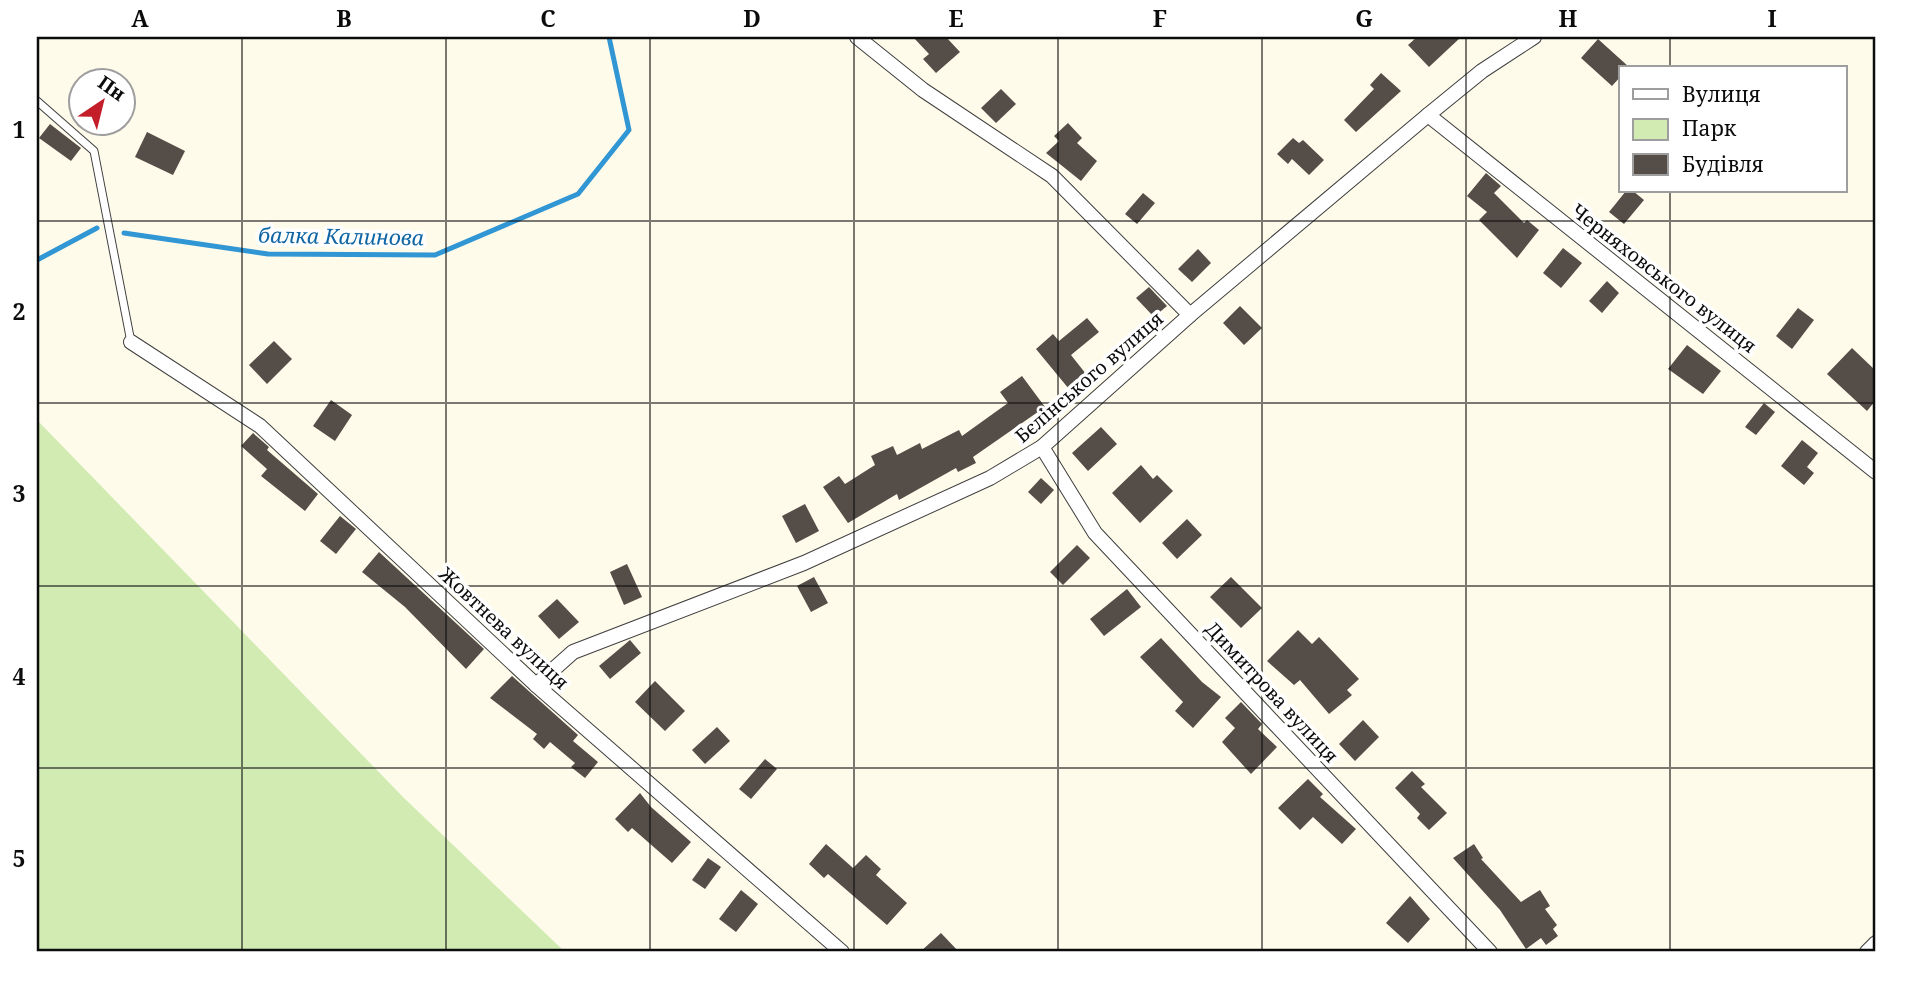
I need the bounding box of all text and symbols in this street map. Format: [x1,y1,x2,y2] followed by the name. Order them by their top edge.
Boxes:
[131,2,149,34] text: A
[336,2,352,34] text: B
[540,2,556,34] text: C
[743,2,761,34] text: D
[948,2,964,34] text: E
[1153,2,1167,34] text: F
[1355,2,1373,34] text: G
[1559,2,1578,34] text: H
[1767,2,1777,34] text: I
[66,66,136,136] north arrow
[1619,66,1846,192] legend
[93,69,131,107] text: Пн
[1682,80,1761,108] text: Вулиця
[13,113,26,145] text: 1
[1682,114,1737,142] text: Парк
[1682,150,1764,178] text: Будівля
[1566,197,1762,359] street label: Черняховського вулиця
[258,221,424,251] water label: балка Калинова
[13,295,26,327] text: 2
[1009,305,1169,449] street label: Бєлінського вулиця
[13,477,26,509] text: 3
[433,560,575,695] street label: Жовтнева вулиця
[1200,616,1344,768] street label: Димитрова вулиця
[13,660,26,692] text: 4
[13,842,26,874] text: 5

